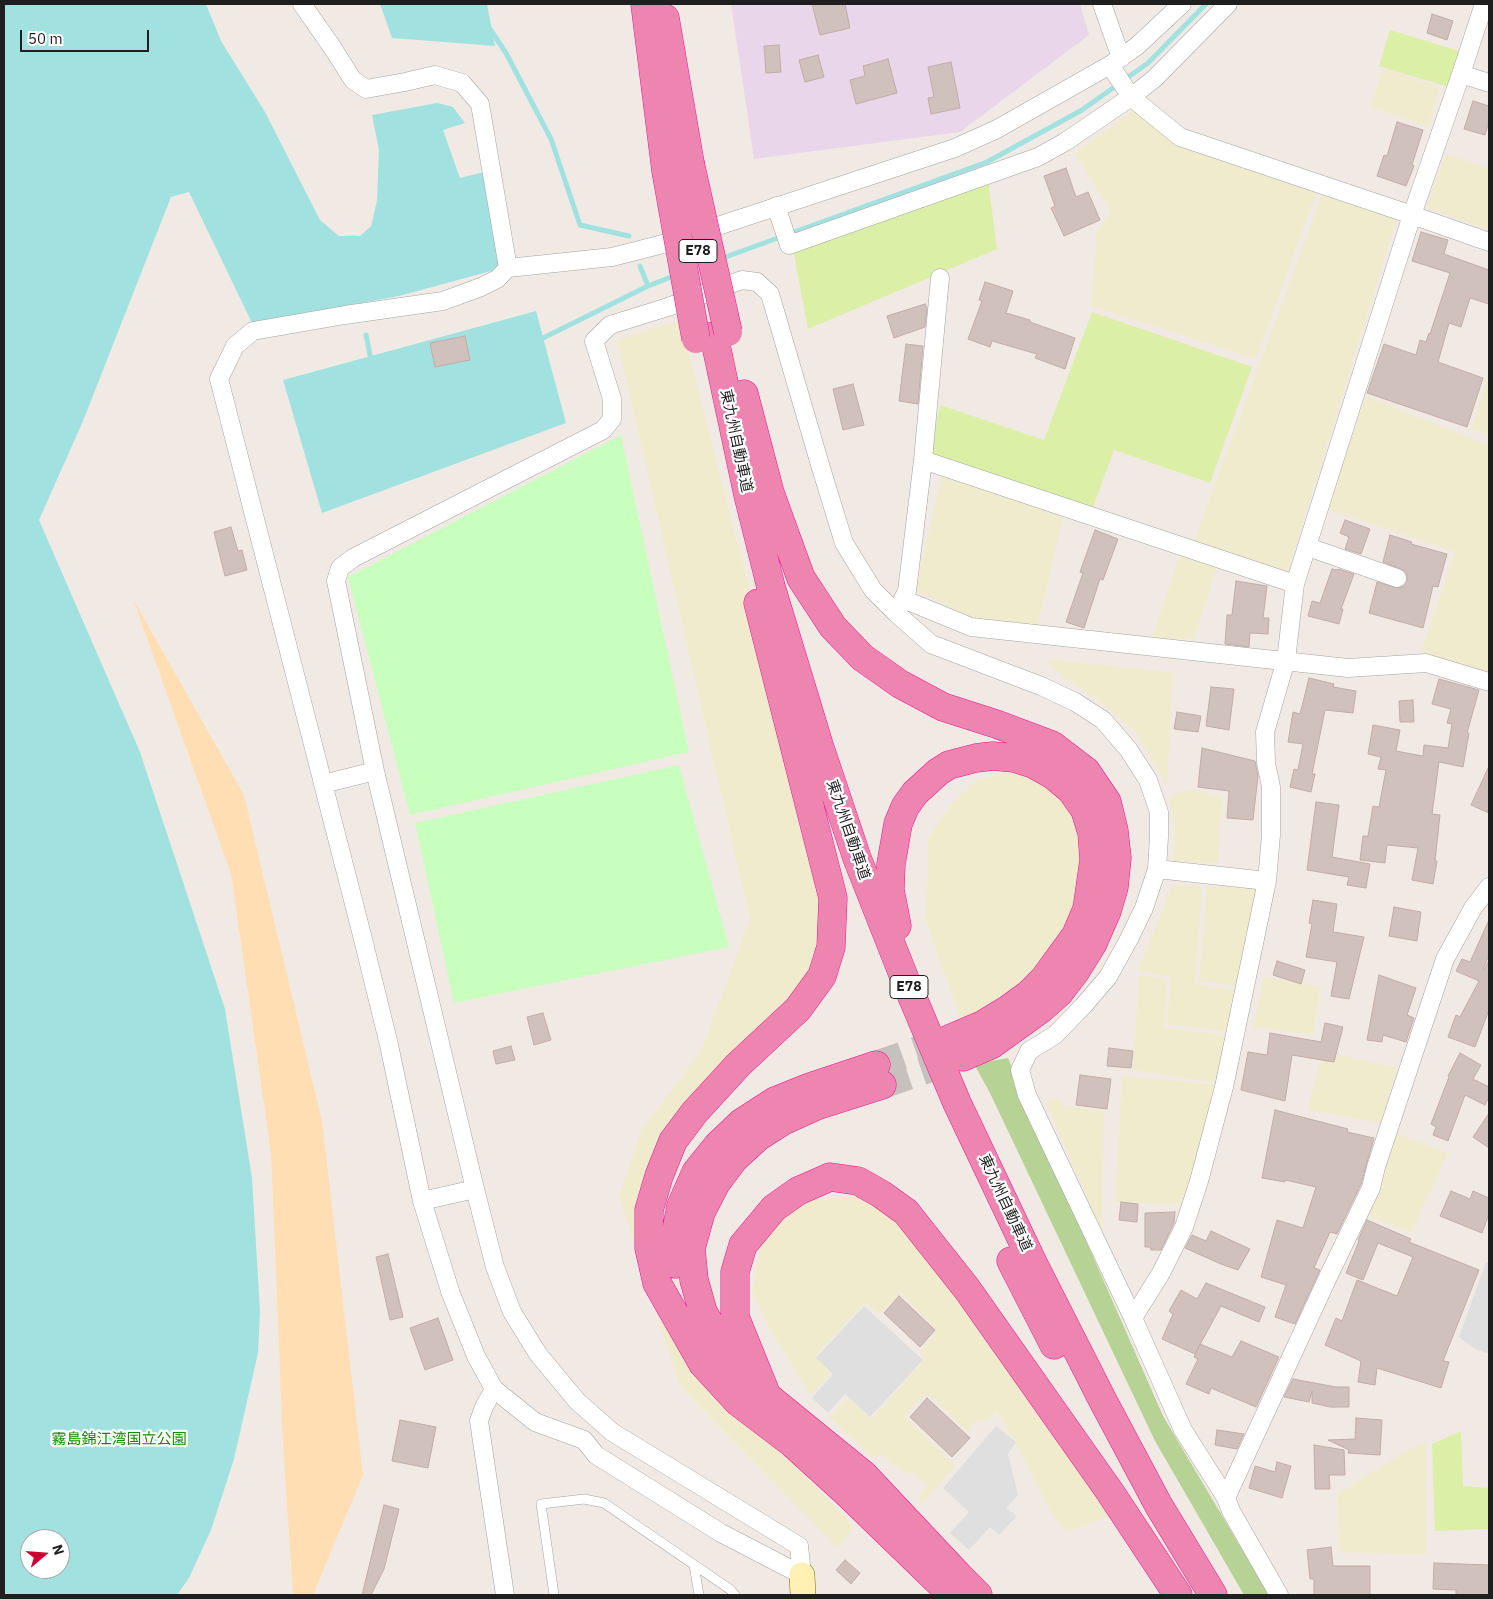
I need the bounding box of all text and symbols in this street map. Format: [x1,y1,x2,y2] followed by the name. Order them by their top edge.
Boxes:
[22,20,151,52] scale bar
[28,29,63,48] text: 50 m
[679,240,717,262] road number: E78
[716,388,756,494] street label: 東九州自動車道
[822,777,874,883] street label: 東九州自動車道
[890,976,928,999] road number: E78
[975,1152,1035,1254] street label: 東九州自動車道
[52,1431,186,1449] park label: 霧島錦江湾国立公園
[20,1529,70,1579] north arrow
[48,1542,68,1557] text: N

